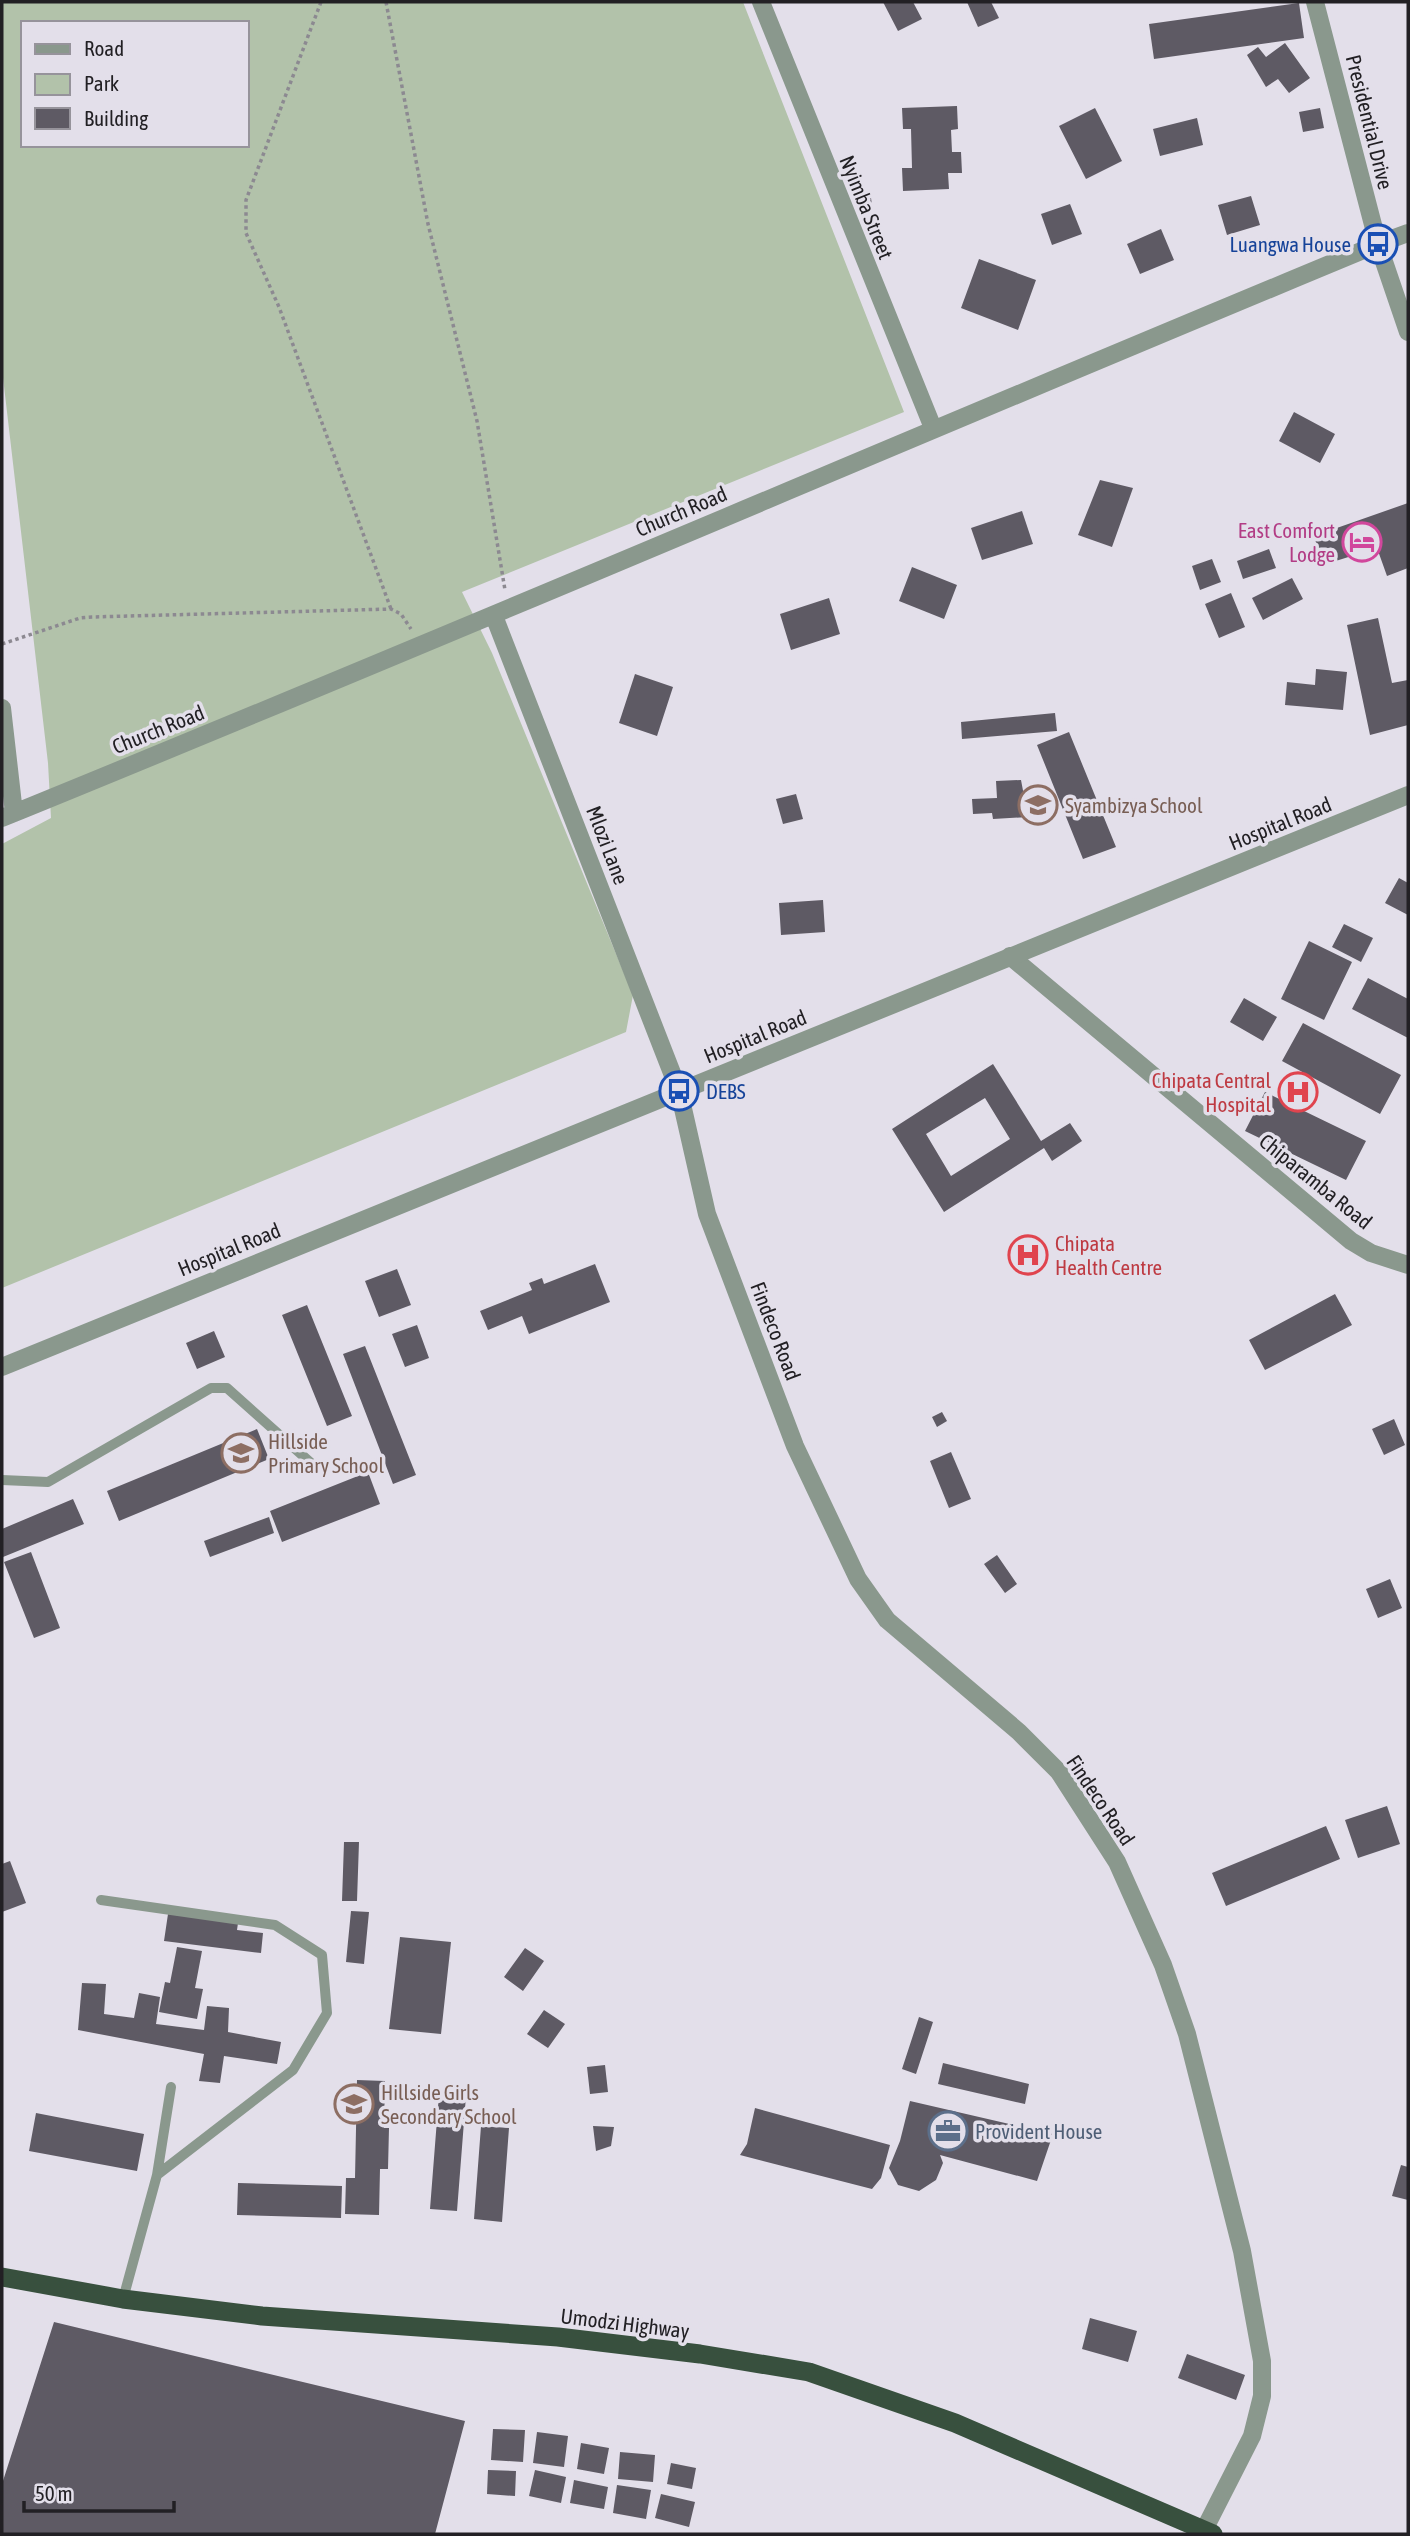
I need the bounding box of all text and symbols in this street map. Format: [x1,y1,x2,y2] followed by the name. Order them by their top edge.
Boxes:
[21,21,248,147] legend
[84,36,124,60] text: Road
[1342,52,1398,192] street label: Presidential Drive
[84,71,119,95] text: Park
[84,106,148,130] text: Building
[835,152,899,262] street label: Nyimba Street
[1357,223,1399,265] bus stop icon: Luangwa House
[1230,232,1351,256] place label: Luangwa House
[632,481,730,541] street label: Church Road
[1238,518,1335,566] place label: East Comfort Lodge
[1341,521,1383,563] hotel icon: East Comfort Lodge
[109,700,207,758] street label: Church Road
[1017,784,1059,826] school or university icon: Syambizya School
[1225,792,1335,854] street label: Hospital Road
[1065,793,1203,817] place label: Syambizya School
[582,802,634,888] street label: Mlozi Lane
[700,1005,810,1067] street label: Hospital Road
[1152,1068,1271,1116] place label: Chipata Central Hospital
[658,1070,700,1112] bus stop icon: DEBS
[1277,1071,1319,1113] hospital icon: Chipata Central Hospital
[706,1079,746,1103] place label: DEBS
[1255,1128,1377,1234] street label: Chiparamba Road
[174,1218,284,1280] street label: Hospital Road
[1055,1231,1162,1279] place label: Chipata Health Centre
[1007,1234,1049,1276] hospital icon: Chipata Health Centre
[746,1278,806,1384] street label: Findeco Road
[268,1429,384,1477] place label: Hillside Primary School
[220,1432,262,1474] school or university icon: Hillside Primary School
[1062,1750,1140,1850] street label: Findeco Road
[381,2080,517,2128] place label: Hillside Girls Secondary School
[333,2083,375,2125] school or university icon: Hillside Girls Secondary School
[927,2110,969,2152] office icon: Provident House
[975,2119,1102,2143] place label: Provident House
[559,2303,691,2343] street label: Umodzi Highway
[24,2470,175,2514] scale bar
[35,2481,73,2505] text: 50 m

